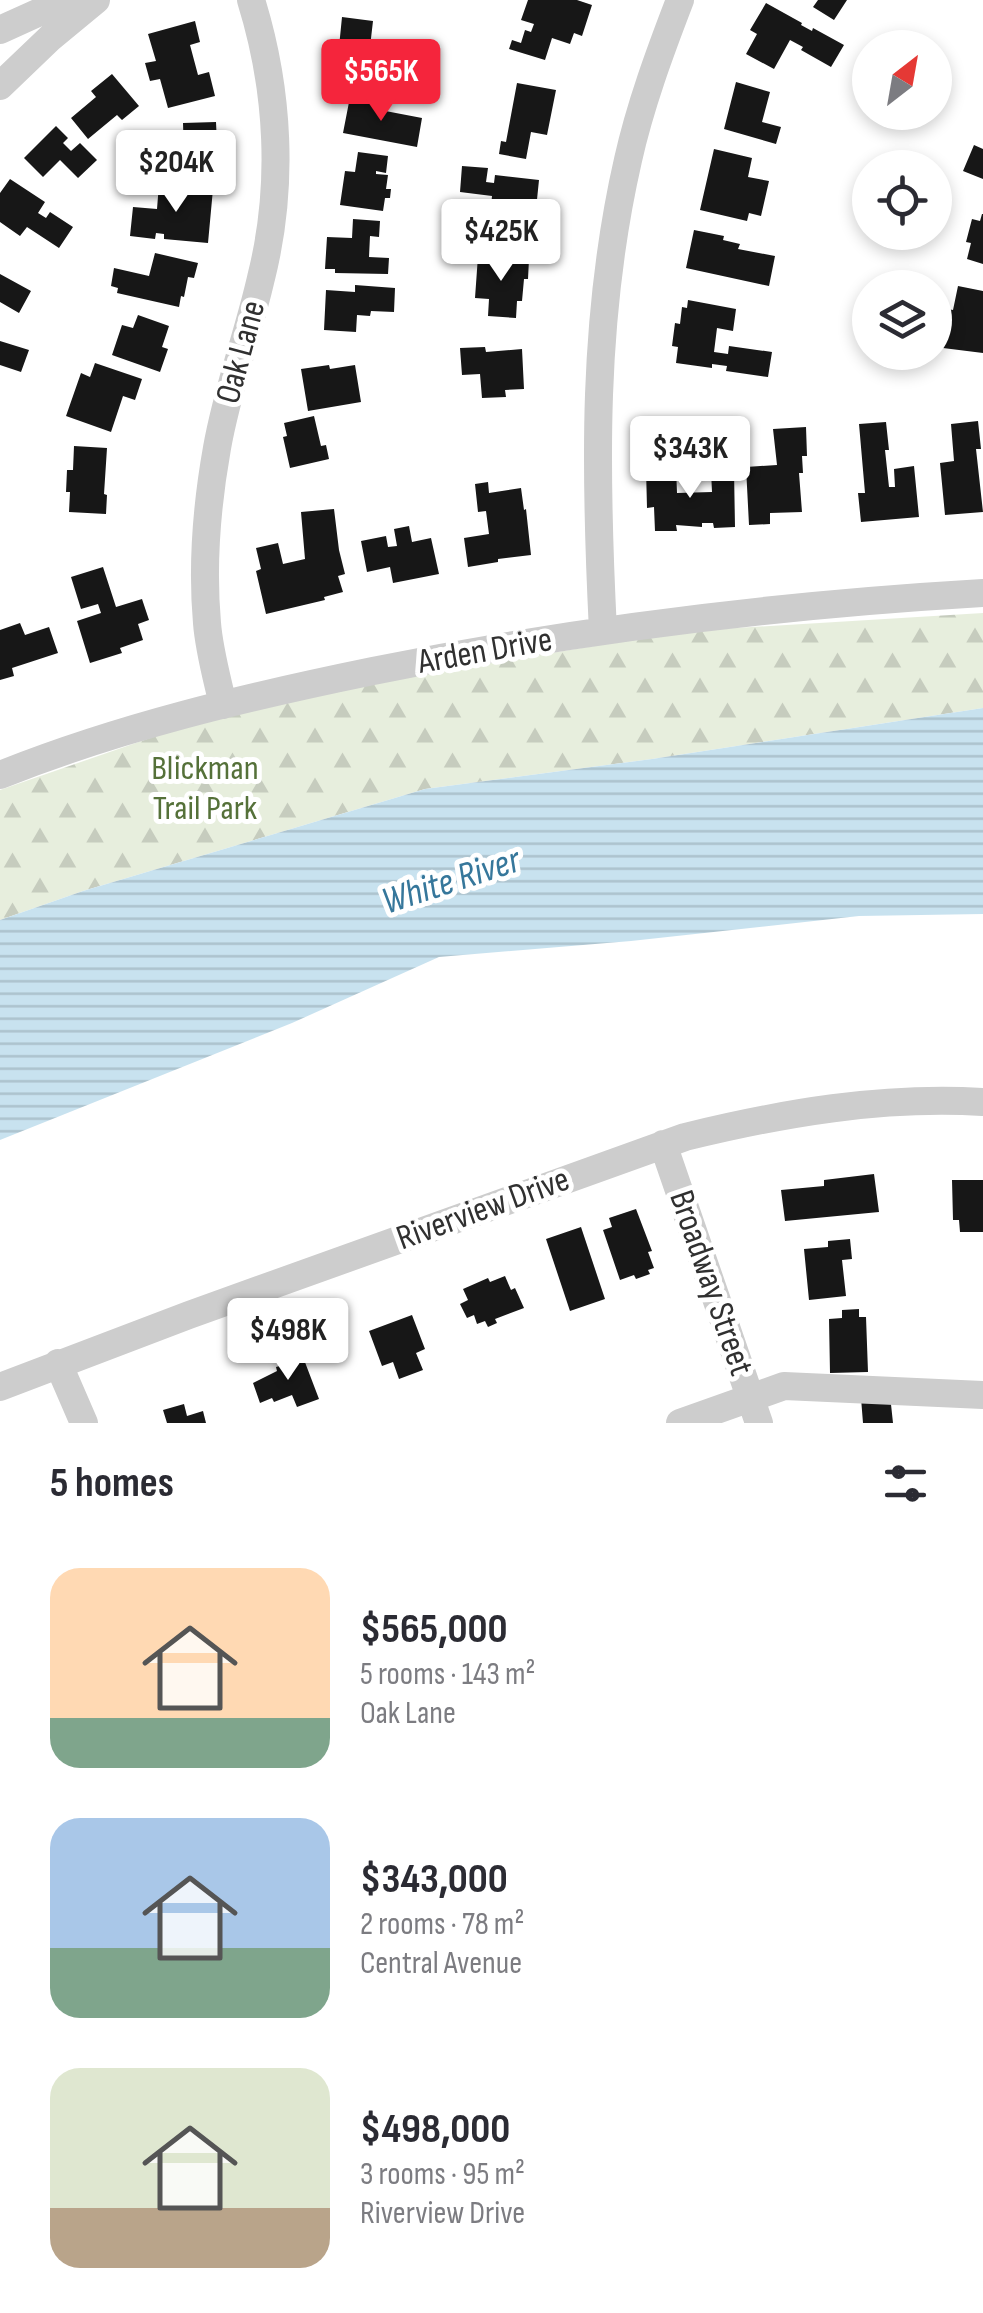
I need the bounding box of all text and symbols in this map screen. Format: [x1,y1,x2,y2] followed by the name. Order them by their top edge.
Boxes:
[852,30,952,130] north arrow
[852,30,952,370] map controls
[311,39,451,124] pin: $565K
[343,52,419,91] text: $565K
[106,130,246,215] pin: $204K
[138,143,214,182] text: $204K
[852,150,952,250] button: locate
[431,199,571,284] pin: $425K
[463,212,539,251] text: $425K
[852,270,952,370] button: layers
[207,296,275,408] street label: Oak Lane
[620,416,760,501] pin: $343K
[652,429,728,468] text: $343K
[414,618,555,684] street label: Arden Drive
[151,747,259,830] park label: Blickman Trail Park
[376,837,527,924] water label: White River
[391,1158,575,1260] street label: Riverview Drive
[659,1185,763,1381] street label: Broadway Street
[218,1298,358,1383] pin: $498K
[249,1311,327,1350] text: $498K
[878,1456,933,1511] icon: filters
[50,1458,174,1509] text: 5 homes
[360,1604,507,1655] text: $565,000
[130,1608,250,1728] icon: home
[360,1655,535,1694] text: 5 rooms · 143 m²
[360,1694,456,1733] text: Oak Lane
[360,1854,508,1905] text: $343,000
[130,1858,250,1978] icon: home
[360,1905,524,1944] text: 2 rooms · 78 m²
[360,1944,522,1983] text: Central Avenue
[360,2104,510,2155] text: $498,000
[130,2108,250,2228] icon: home
[360,2155,525,2194] text: 3 rooms · 95 m²
[360,2194,525,2233] text: Riverview Drive

